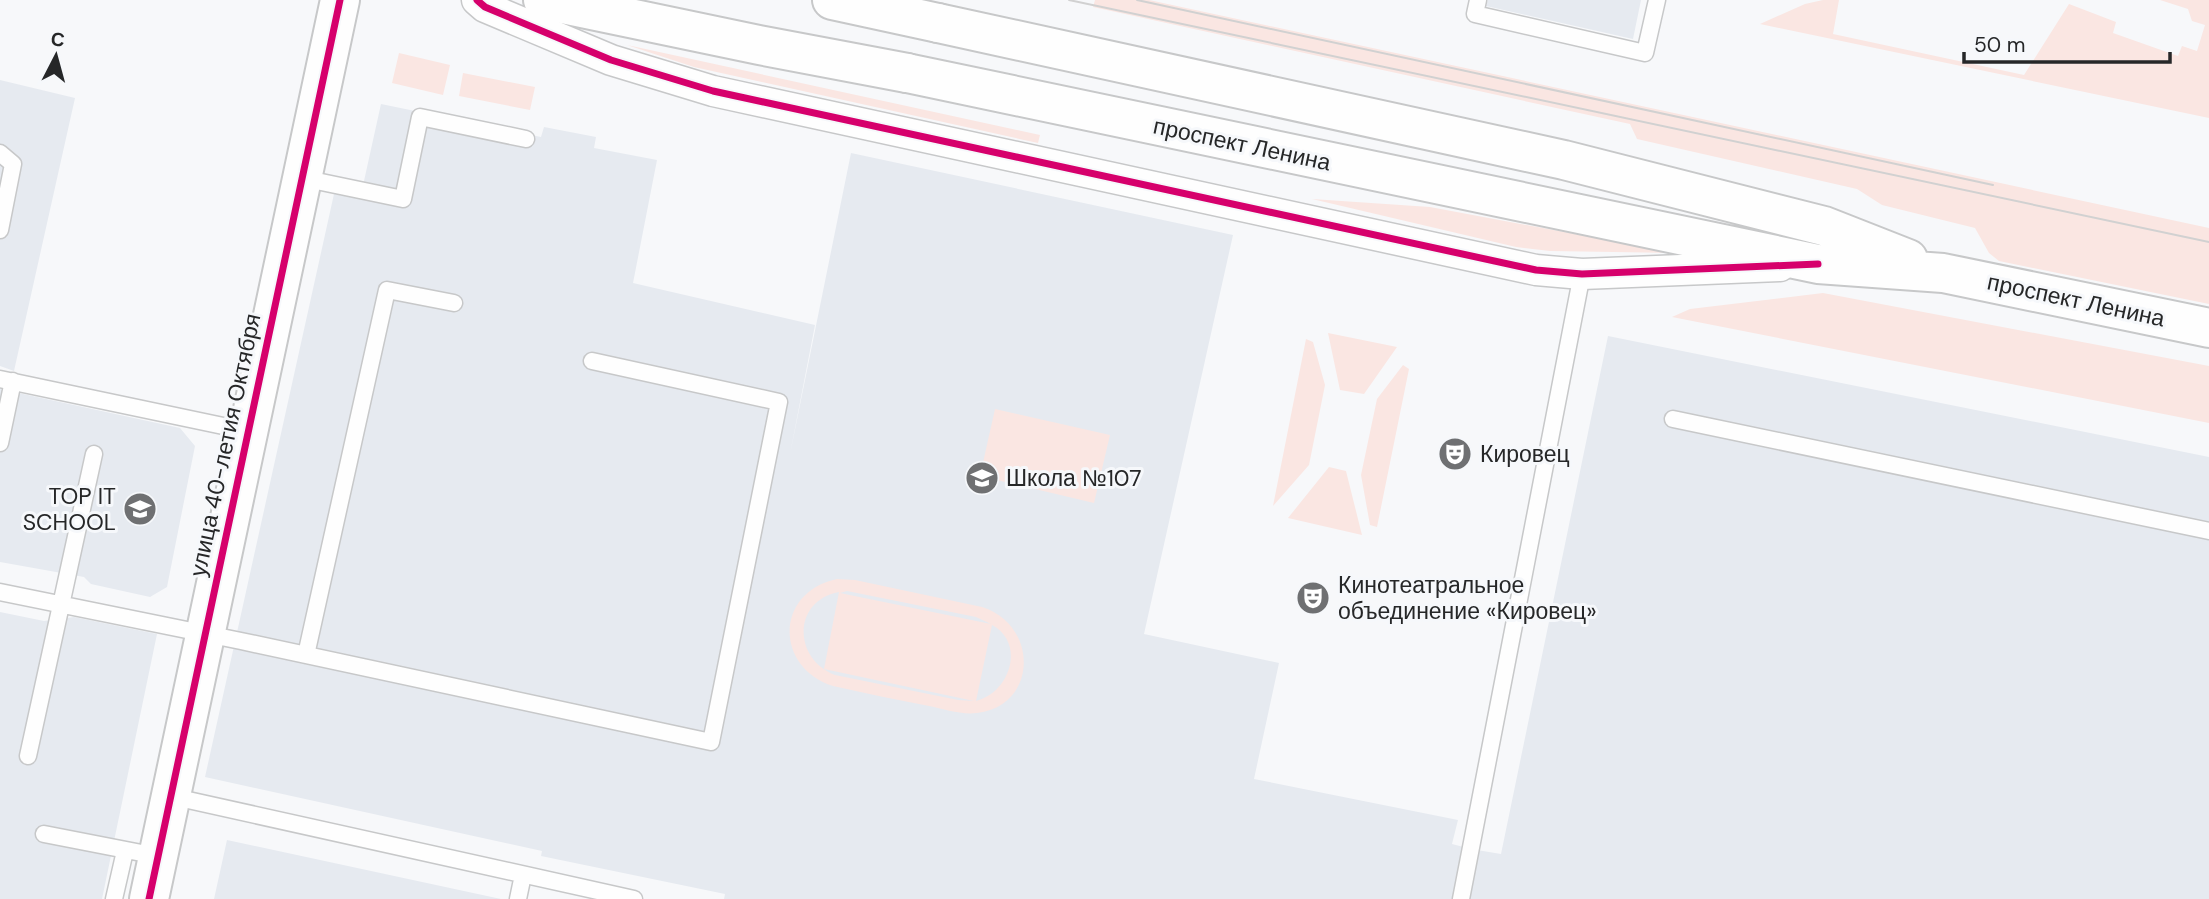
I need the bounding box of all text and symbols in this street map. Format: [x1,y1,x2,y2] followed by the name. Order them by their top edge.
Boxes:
[21,21,91,91] north arrow
[1964,21,2170,65] scale bar
[50,26,66,53] text: С
[1974,31,2025,59] text: 50 m
[1151,111,1334,177] street label: проспект Ленина
[1985,267,2168,333] street label: проспект Ленина
[182,311,268,579] street label: улица 40-летия Октября
[1436,435,1474,473] theatre icon: Кировец
[1480,439,1570,469] place label: Кировец
[963,459,1001,497] school or university icon: Школа №107
[1006,463,1142,493] place label: Школа №107
[23,481,116,537] place label: TOP IT SCHOOL
[121,490,159,528] school or university icon: TOP IT SCHOOL
[1338,570,1597,626] place label: Кинотеатральное объединение «Кировец»
[1294,579,1332,617] theatre icon: Кинотеатральное объединение «Кировец»

